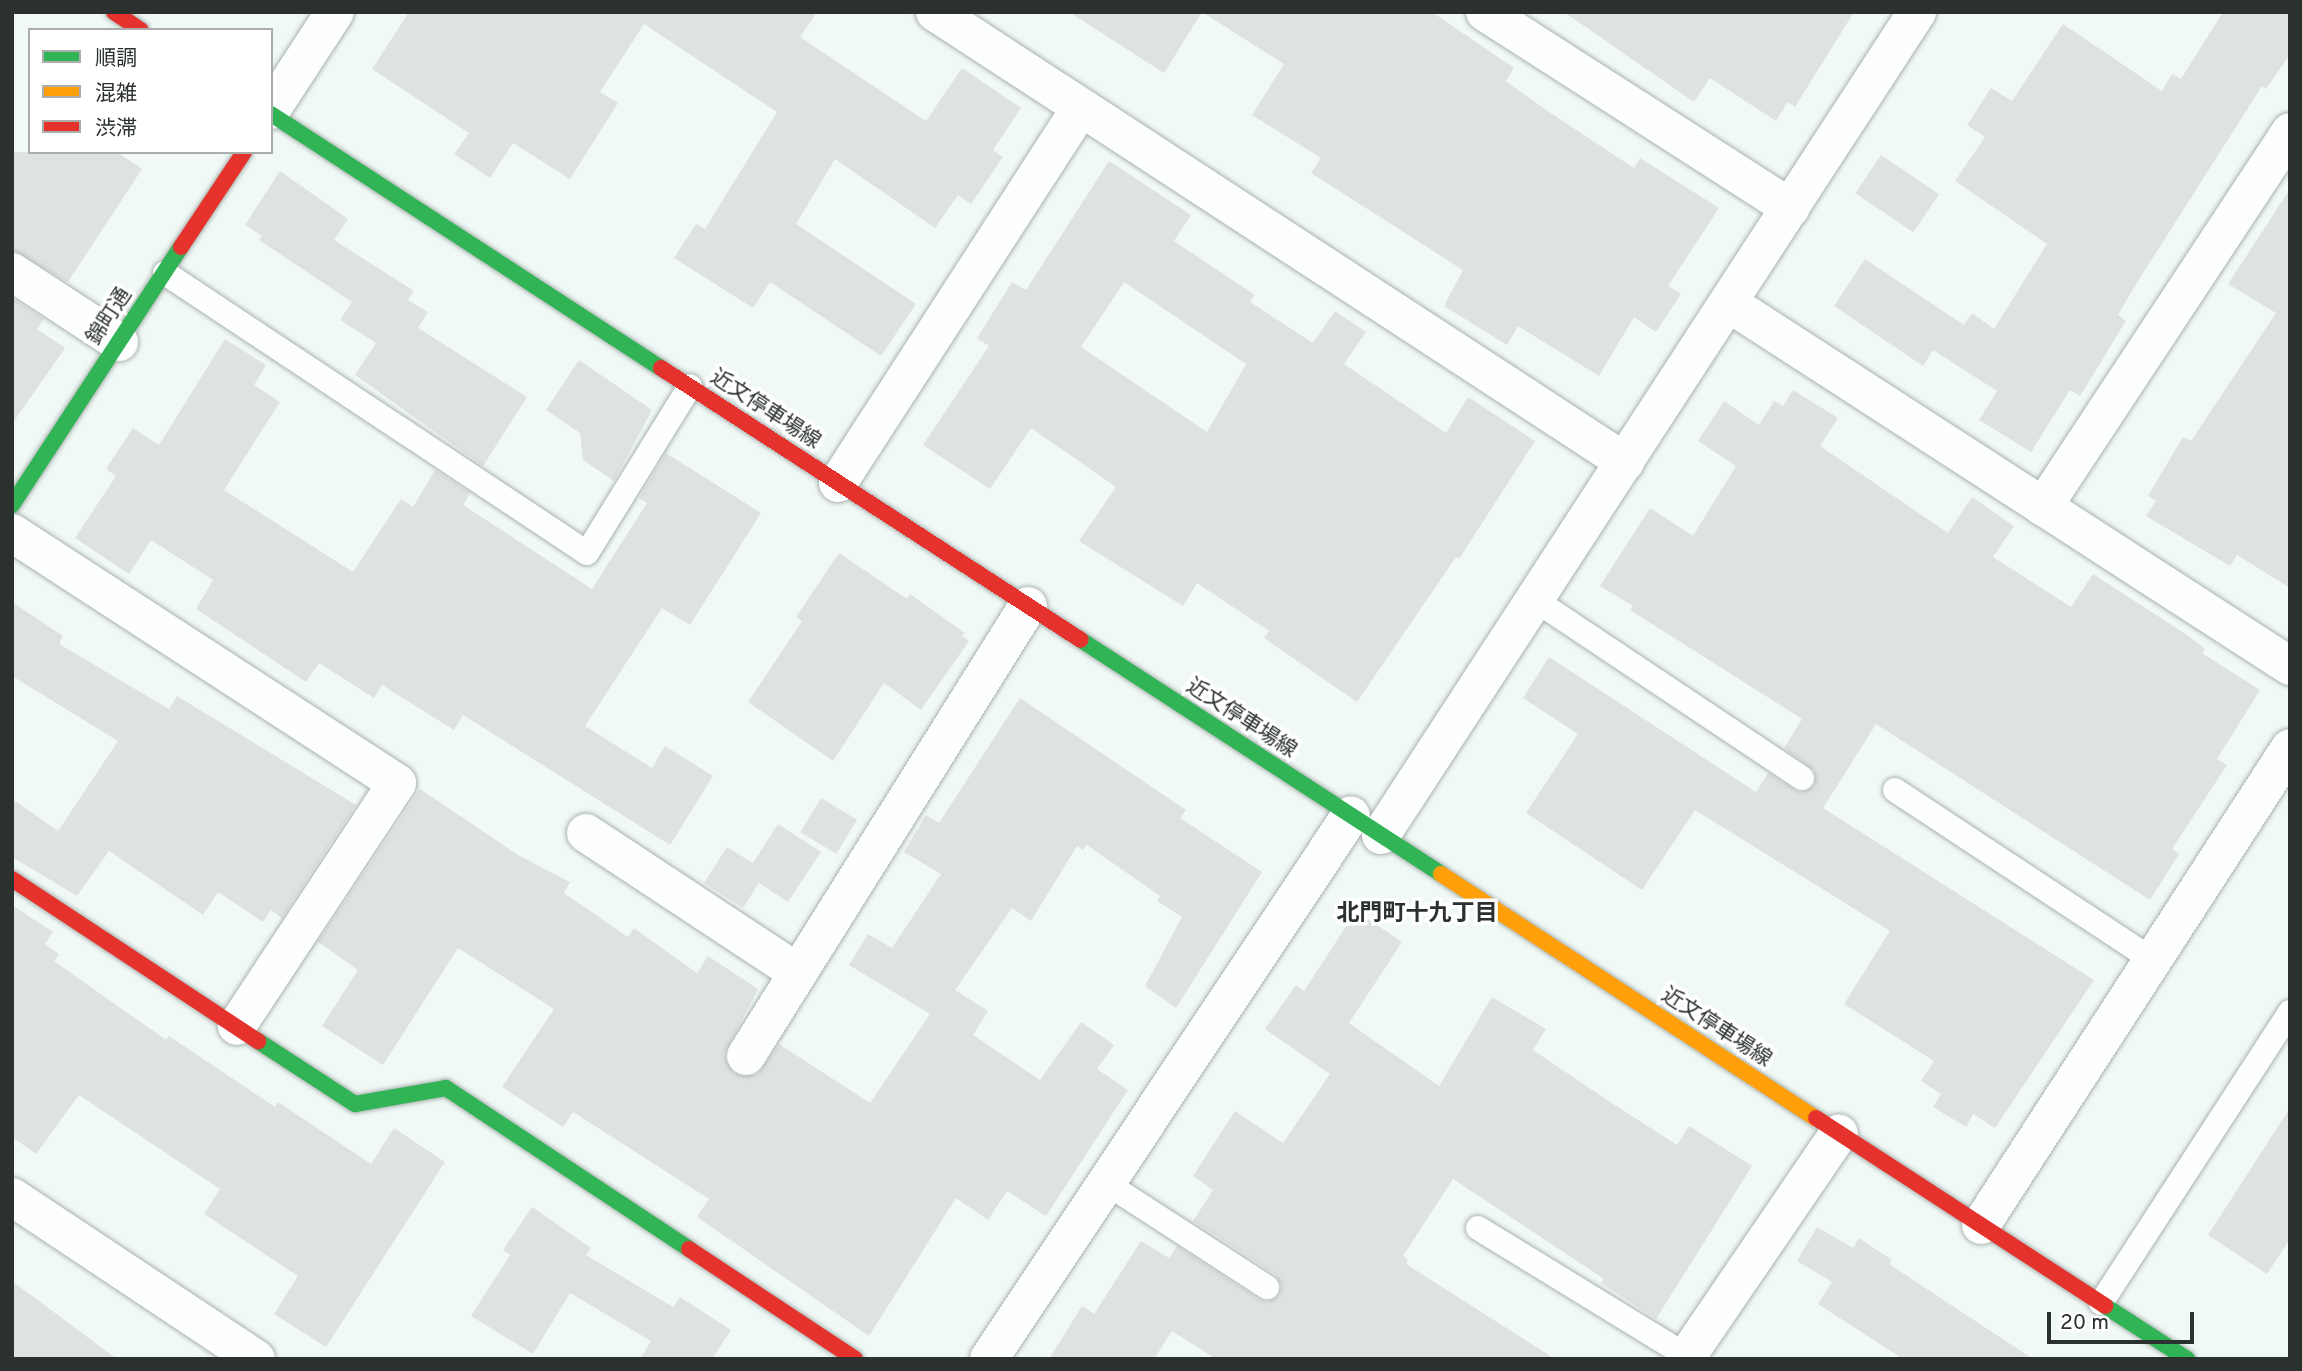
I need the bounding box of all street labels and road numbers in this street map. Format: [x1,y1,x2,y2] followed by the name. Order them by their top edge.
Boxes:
[82,284,138,350] street label: 錦町通
[705,365,825,455] street label: 近文停車場線
[1181,674,1301,764] street label: 近文停車場線
[1656,983,1776,1073] street label: 近文停車場線

